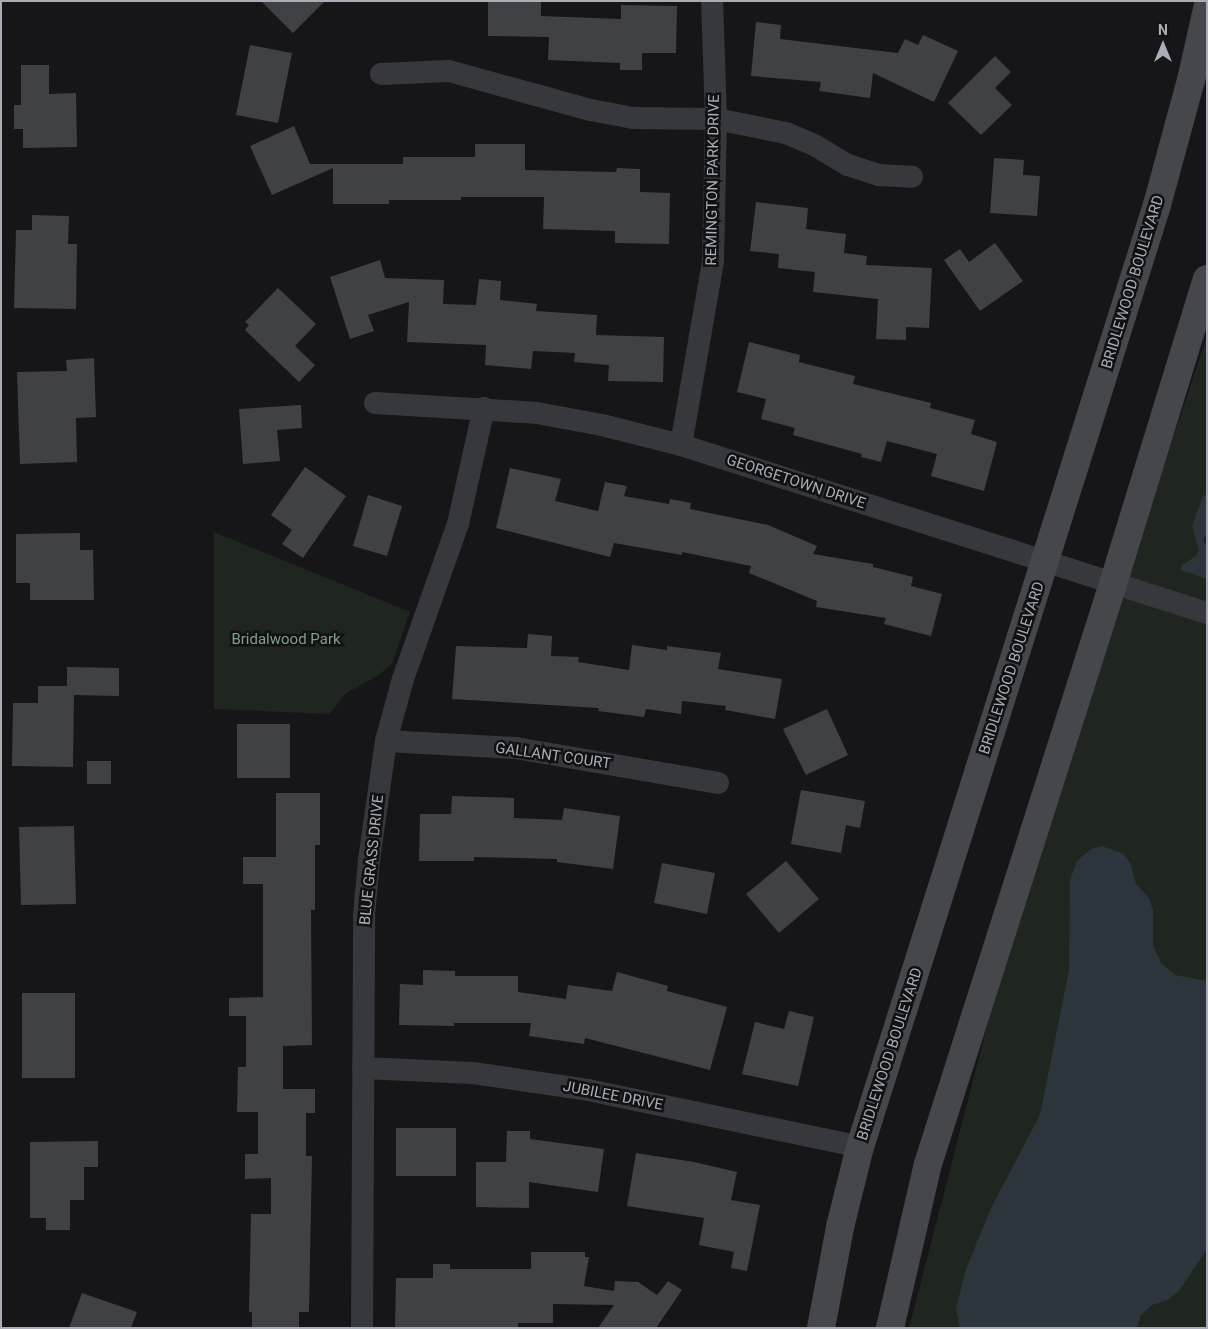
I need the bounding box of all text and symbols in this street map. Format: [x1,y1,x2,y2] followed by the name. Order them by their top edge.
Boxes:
[1138,20,1188,70] north arrow
[1158,22,1168,38] text: N
[703,94,723,266] street label: REMINGTON PARK DRIVE
[1098,193,1168,371] street label: BRIDLEWOOD BOULEVARD
[724,451,868,513] street label: GEORGETOWN DRIVE
[976,579,1048,757] street label: BRIDLEWOOD BOULEVARD
[231,631,341,649] park label: Bridalwood Park
[494,739,612,773] street label: GALLANT COURT
[356,794,388,926] street label: BLUE GRASS DRIVE
[854,965,926,1143] street label: BRIDLEWOOD BOULEVARD
[561,1077,665,1115] street label: JUBILEE DRIVE

